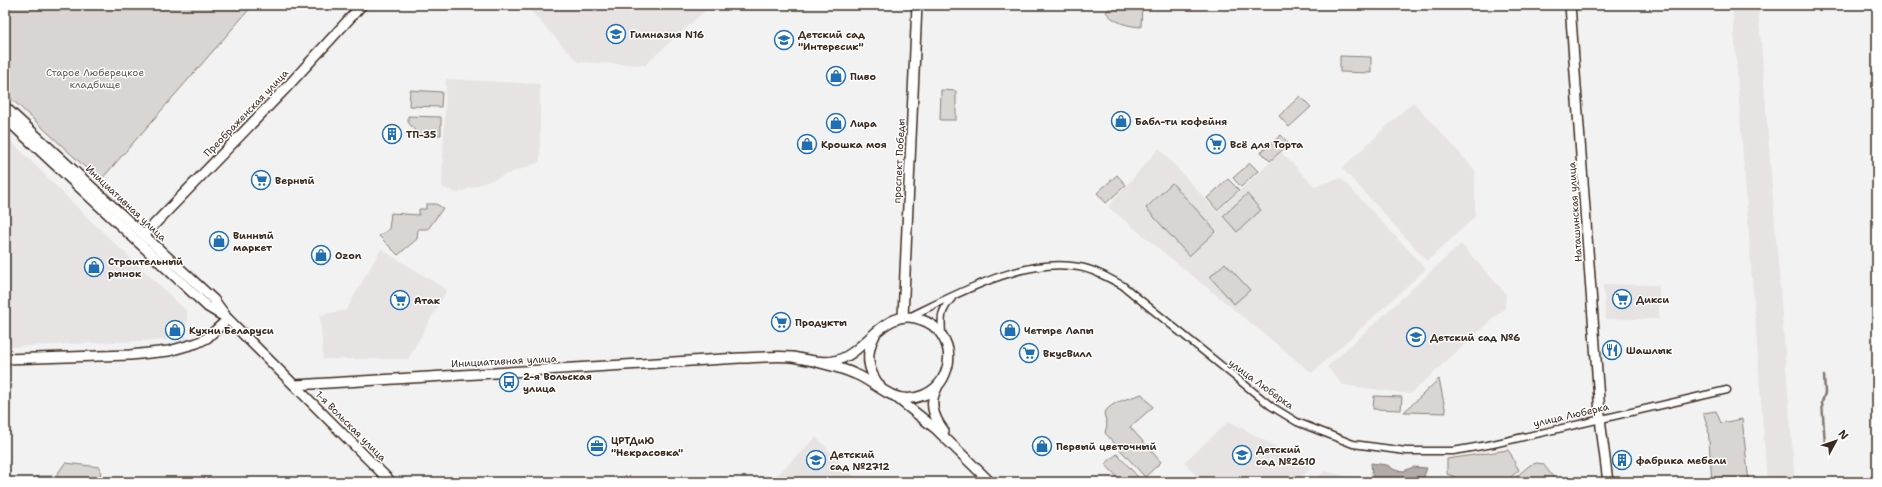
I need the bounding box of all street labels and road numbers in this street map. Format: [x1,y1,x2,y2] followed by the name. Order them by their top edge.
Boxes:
[201,66,292,159] street label: Преображенская улица
[890,118,908,204] street label: проспект Победы
[1565,161,1585,263] street label: Наташинская улица
[83,162,170,244] street label: Инициативная улица
[451,352,558,370] street label: Инициативная улица
[1226,356,1297,412] street label: улица Люберка
[313,388,390,465] street label: 1-я Вольская улица
[1532,400,1611,430] street label: улица Люберка

